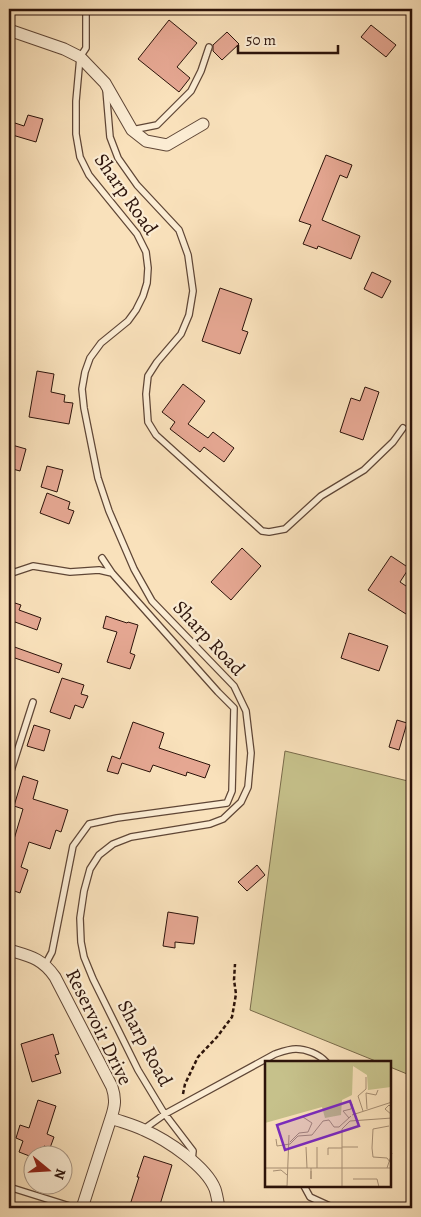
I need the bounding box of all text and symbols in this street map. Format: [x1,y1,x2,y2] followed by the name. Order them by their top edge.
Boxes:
[238,22,338,54] scale bar
[246,30,276,50] text: 50 m
[88,148,164,241] street label: Sharp Road
[167,594,251,682] street label: Sharp Road
[59,964,139,1090] street label: Reservoir Drive
[111,995,179,1091] street label: Sharp Road
[265,1061,391,1187] inset map
[22,1144,72,1194] north arrow
[49,1166,70,1182] text: N

